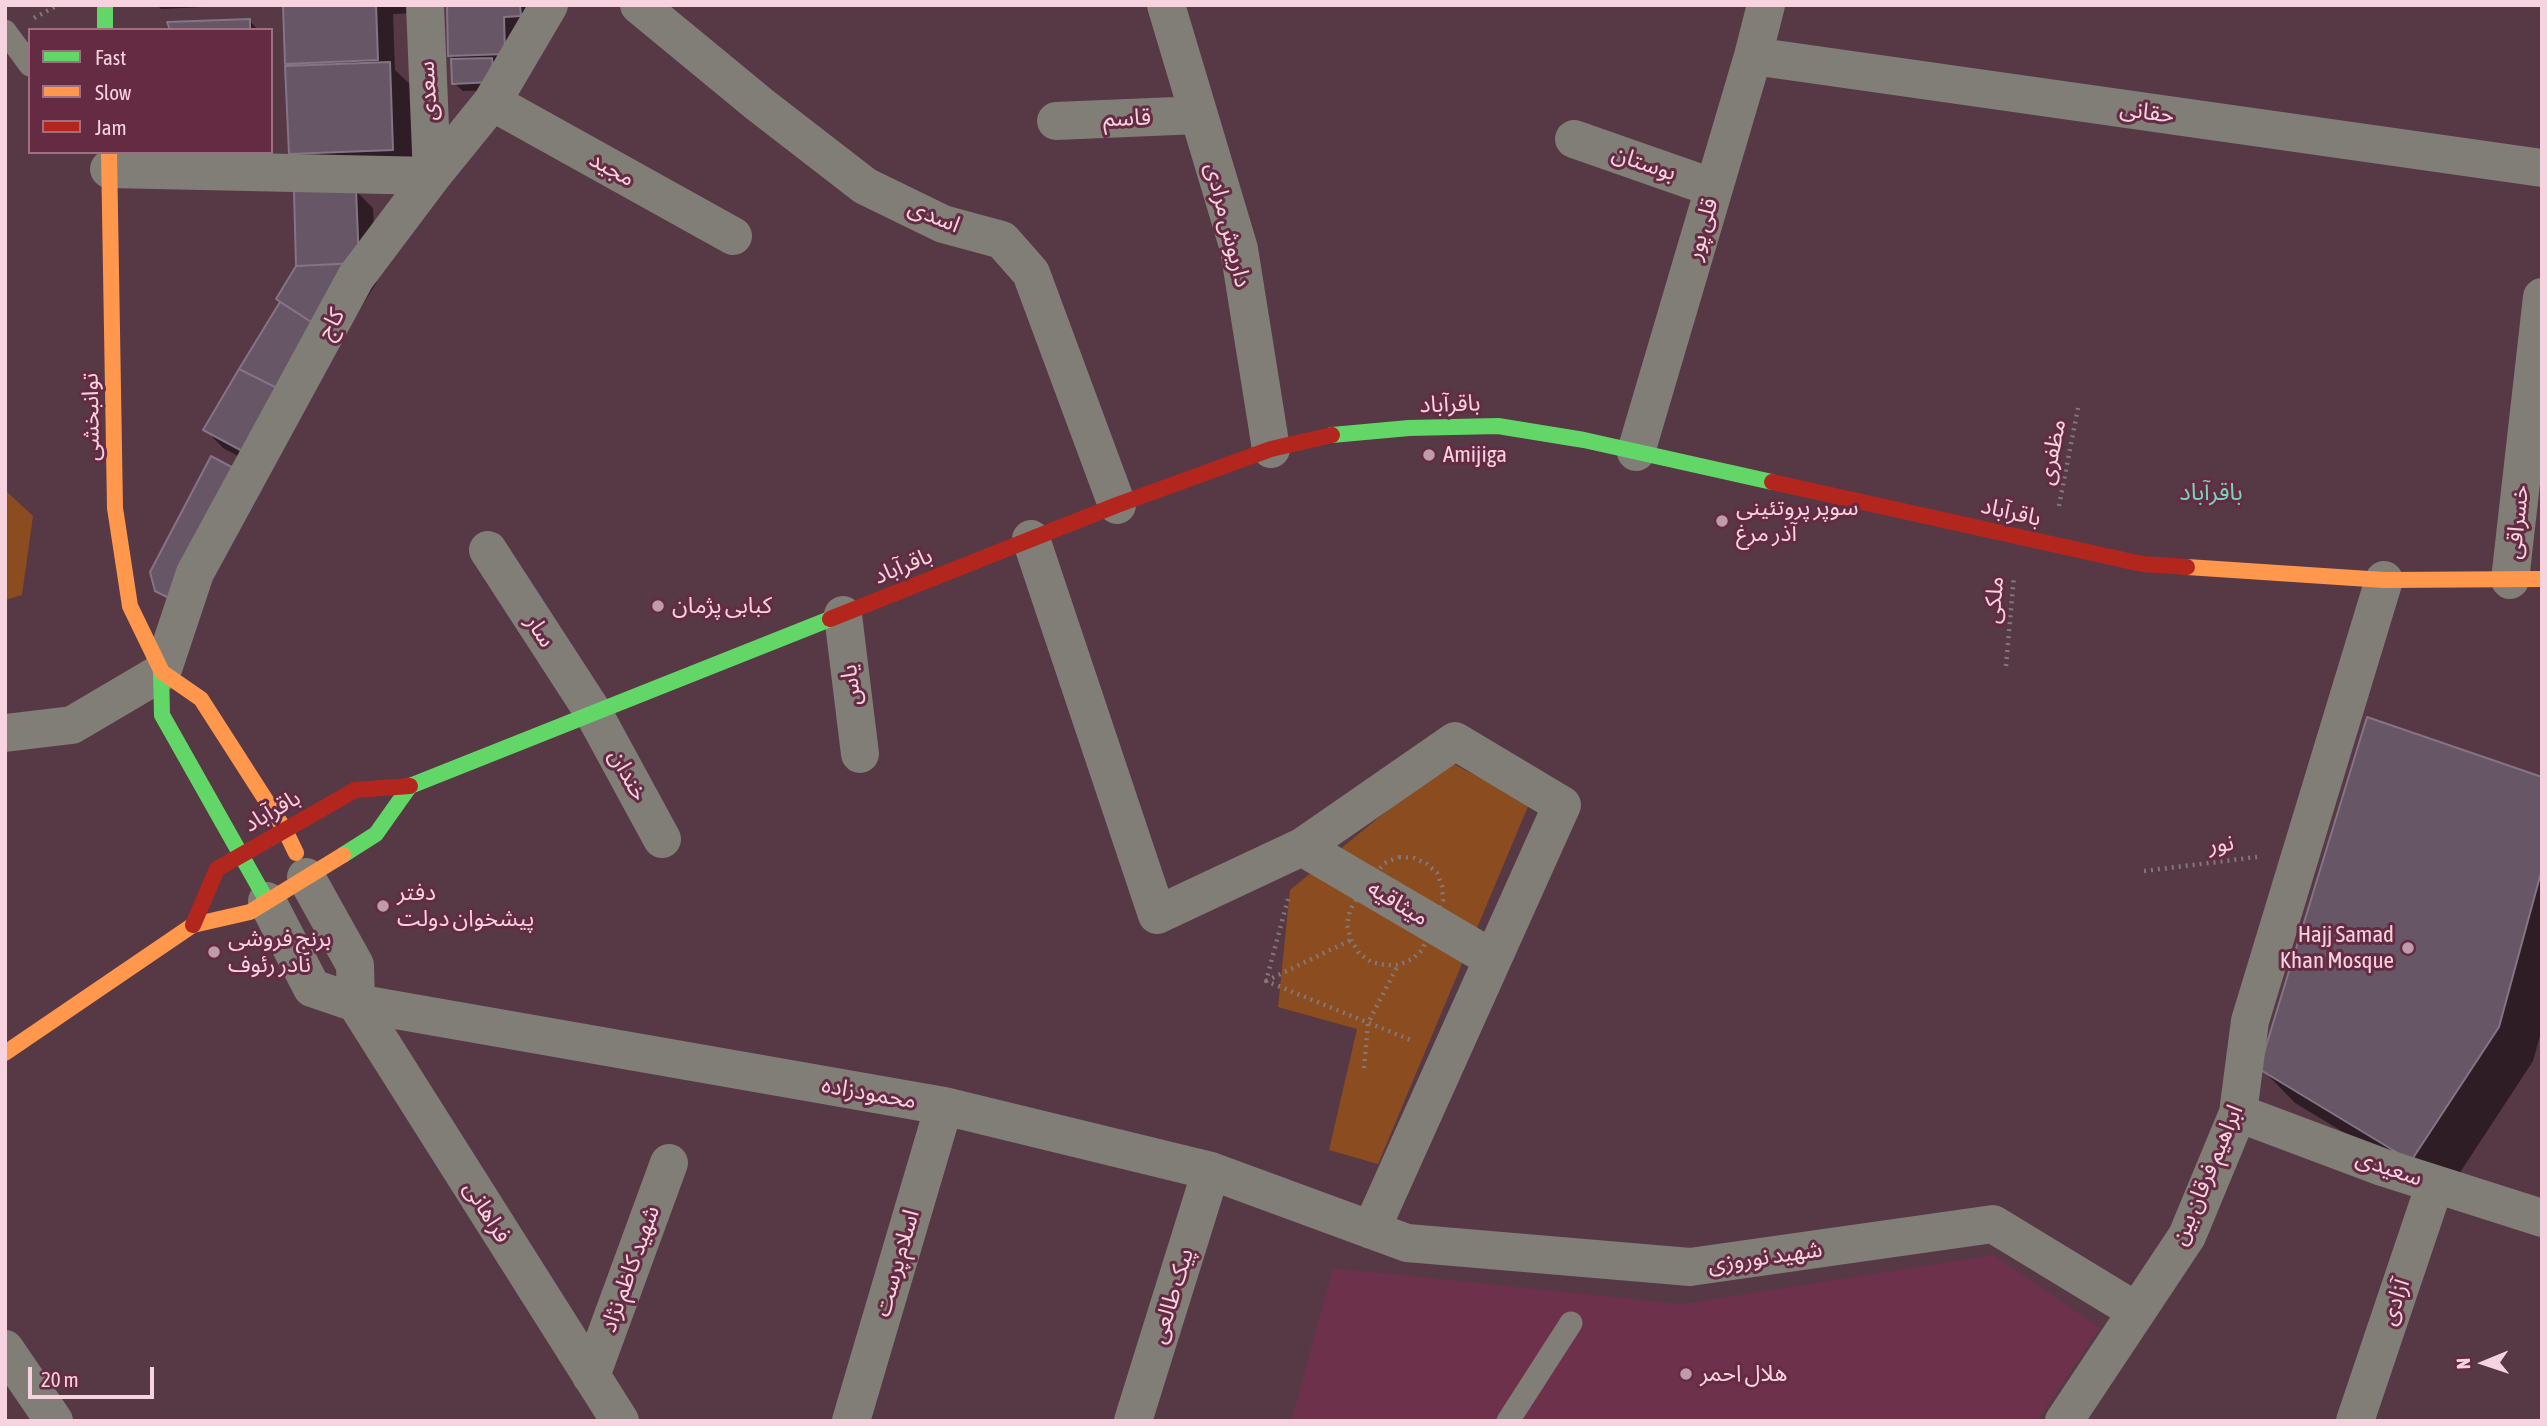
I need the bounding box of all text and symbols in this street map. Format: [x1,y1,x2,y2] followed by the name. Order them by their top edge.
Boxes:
[28,28,273,154] legend
[95,45,126,69] text: Fast
[413,60,443,122] street label: سعدی
[95,80,131,104] text: Slow
[2118,95,2176,129] street label: حقانی
[1103,103,1151,133] street label: قاسم
[95,115,127,139] text: Jam
[1608,139,1680,187] street label: بوستان
[585,145,639,193] street label: مجید
[1199,160,1257,290] street label: داریوش مرادی
[904,193,964,239] street label: اسدی
[1680,195,1724,263] street label: قلی پور
[311,304,351,344] street label: کاج
[76,373,106,461] street label: توانبخشی
[1419,389,1481,419] street label: باقرآباد
[2032,417,2072,487] street label: مظفری
[1443,441,1507,469] place label: Amijiga
[1421,447,1437,463] marker: Amijiga
[2179,478,2243,506] district label: باقرآباد
[2499,484,2535,560] street label: خسراقی
[1978,492,2044,532] street label: باقرآباد
[1736,494,1858,548] place label: سوپر پروتئینی آذر مرغ
[1714,513,1730,529] marker: سوپر پروتئینی آذر مرغ
[870,542,936,590] street label: باقرآباد
[1978,575,2010,625] street label: ملکی
[672,592,772,620] place label: کبابی پژمان
[650,598,666,614] marker: کبابی پژمان
[519,610,561,652] street label: سار
[835,663,867,707] street label: یاس
[603,744,653,806] street label: خندان
[239,784,305,838] street label: باقرآباد
[2207,829,2235,859] street label: نور
[1363,874,1433,932] street label: میثاقیه
[397,879,534,933] place label: دفتر پیشخوان دولت
[375,898,391,914] marker: دفتر پیشخوان دولت
[2280,921,2394,975] place label: Hajj Samad Khan Mosque
[228,925,331,979] place label: برنج فروشی نادر رئوف
[2400,940,2416,956] marker: Hajj Samad Khan Mosque
[206,944,222,960] marker: برنج فروشی نادر رئوف
[820,1071,918,1115] street label: محمودزاده
[2165,1101,2249,1249] street label: ابراهیم فرقان بین
[2352,1144,2426,1192] street label: سعیدی
[457,1176,517,1248] street label: فراهانی
[594,1202,666,1336] street label: شهید کاظم نژاد
[869,1206,925,1320] street label: اسلام پرست
[1706,1235,1824,1279] street label: شهید نوروزی
[1144,1245,1200,1347] street label: پیک طالعی
[2374,1275,2416,1329] street label: آزادی
[2449,1328,2519,1398] north arrow
[32,1352,158,1396] scale bar
[2452,1358,2474,1370] text: N
[1700,1360,1788,1388] place label: هلال احمر
[1678,1366,1694,1382] marker: هلال احمر
[41,1367,79,1391] text: 20 m

